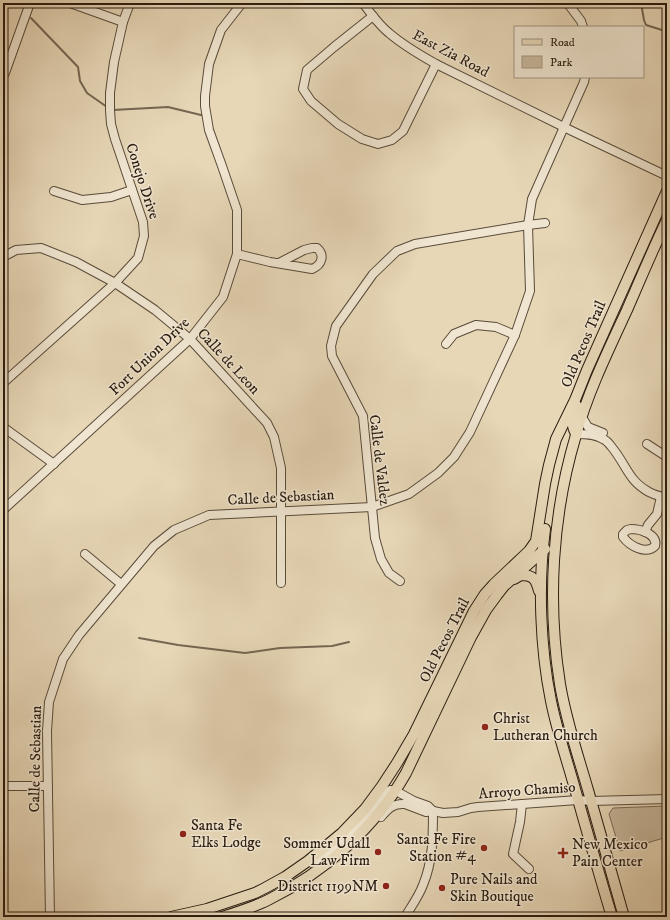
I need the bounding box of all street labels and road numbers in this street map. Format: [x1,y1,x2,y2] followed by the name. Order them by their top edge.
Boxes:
[409,25,493,82] street label: East Zia Road
[121,141,164,222] street label: Conejo Drive
[557,297,610,391] street label: Old Pecos Trail
[105,313,193,399] street label: Fort Union Drive
[193,324,264,399] street label: Calle de Leon
[365,414,395,507] street label: Calle de Valdez
[227,485,335,510] street label: Calle de Sebastian
[415,594,474,686] street label: Old Pecos Trail
[25,705,46,813] street label: Calle de Sebastian
[478,778,576,803] street label: Arroyo Chamiso

